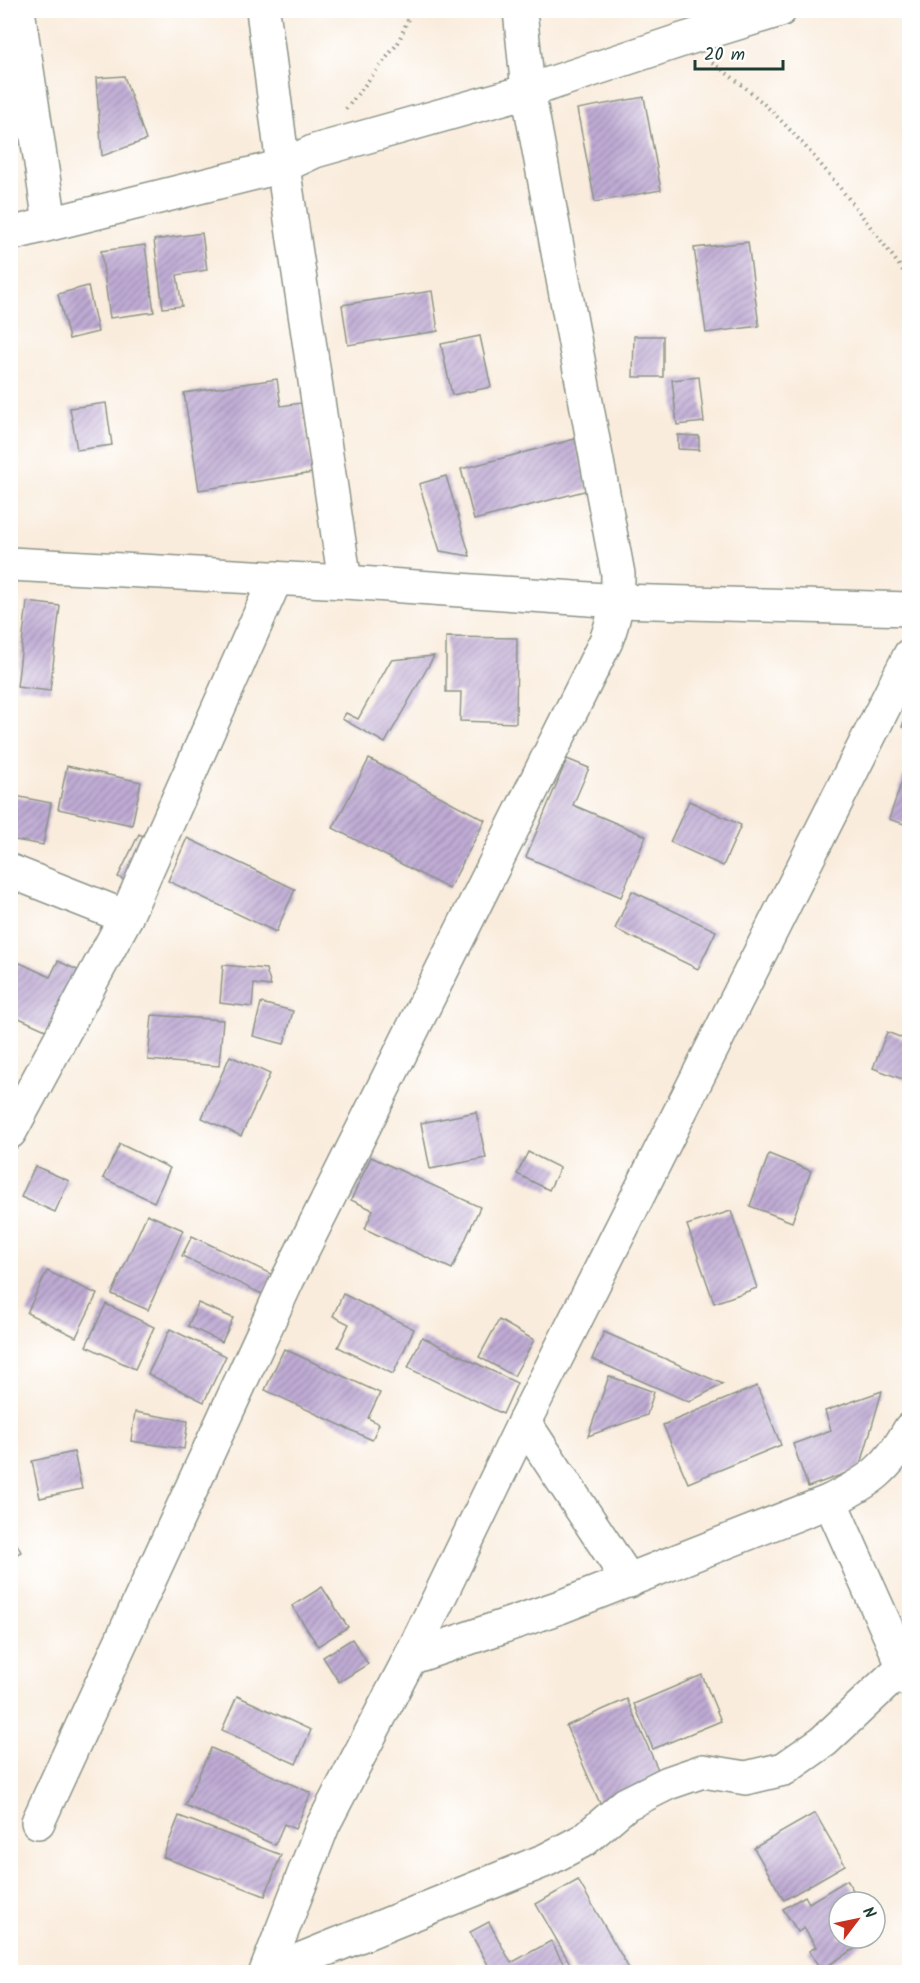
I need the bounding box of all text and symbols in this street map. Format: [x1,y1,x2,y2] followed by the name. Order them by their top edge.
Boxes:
[695,33,784,71] scale bar
[704,41,745,70] text: 20 m
[827,1890,887,1950] north arrow
[855,1902,882,1924] text: N

